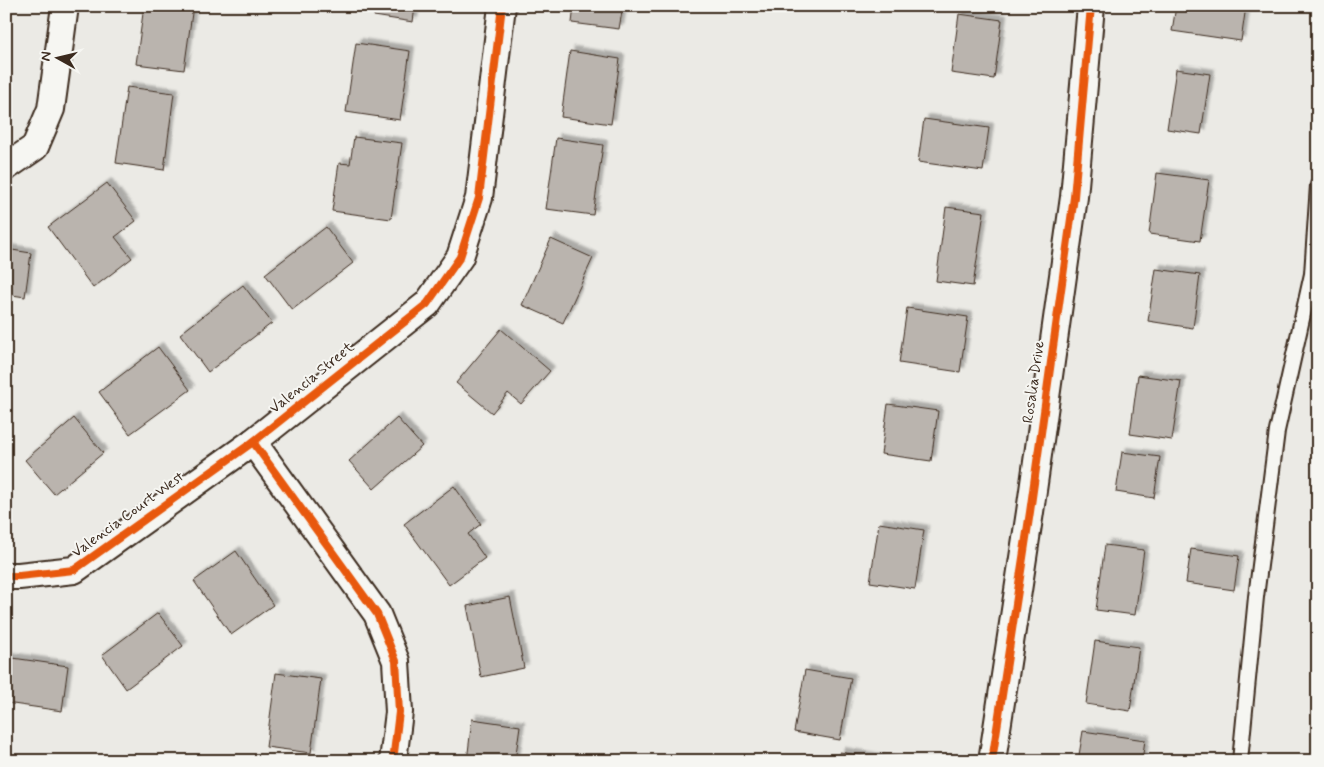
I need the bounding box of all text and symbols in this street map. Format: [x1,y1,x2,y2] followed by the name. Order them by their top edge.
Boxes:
[32,32,82,82] north arrow
[37,50,56,62] text: N
[265,337,359,418] street label: Valencia Street
[1018,339,1050,425] street label: Rosalia Drive
[68,467,189,563] street label: Valencia Court West

